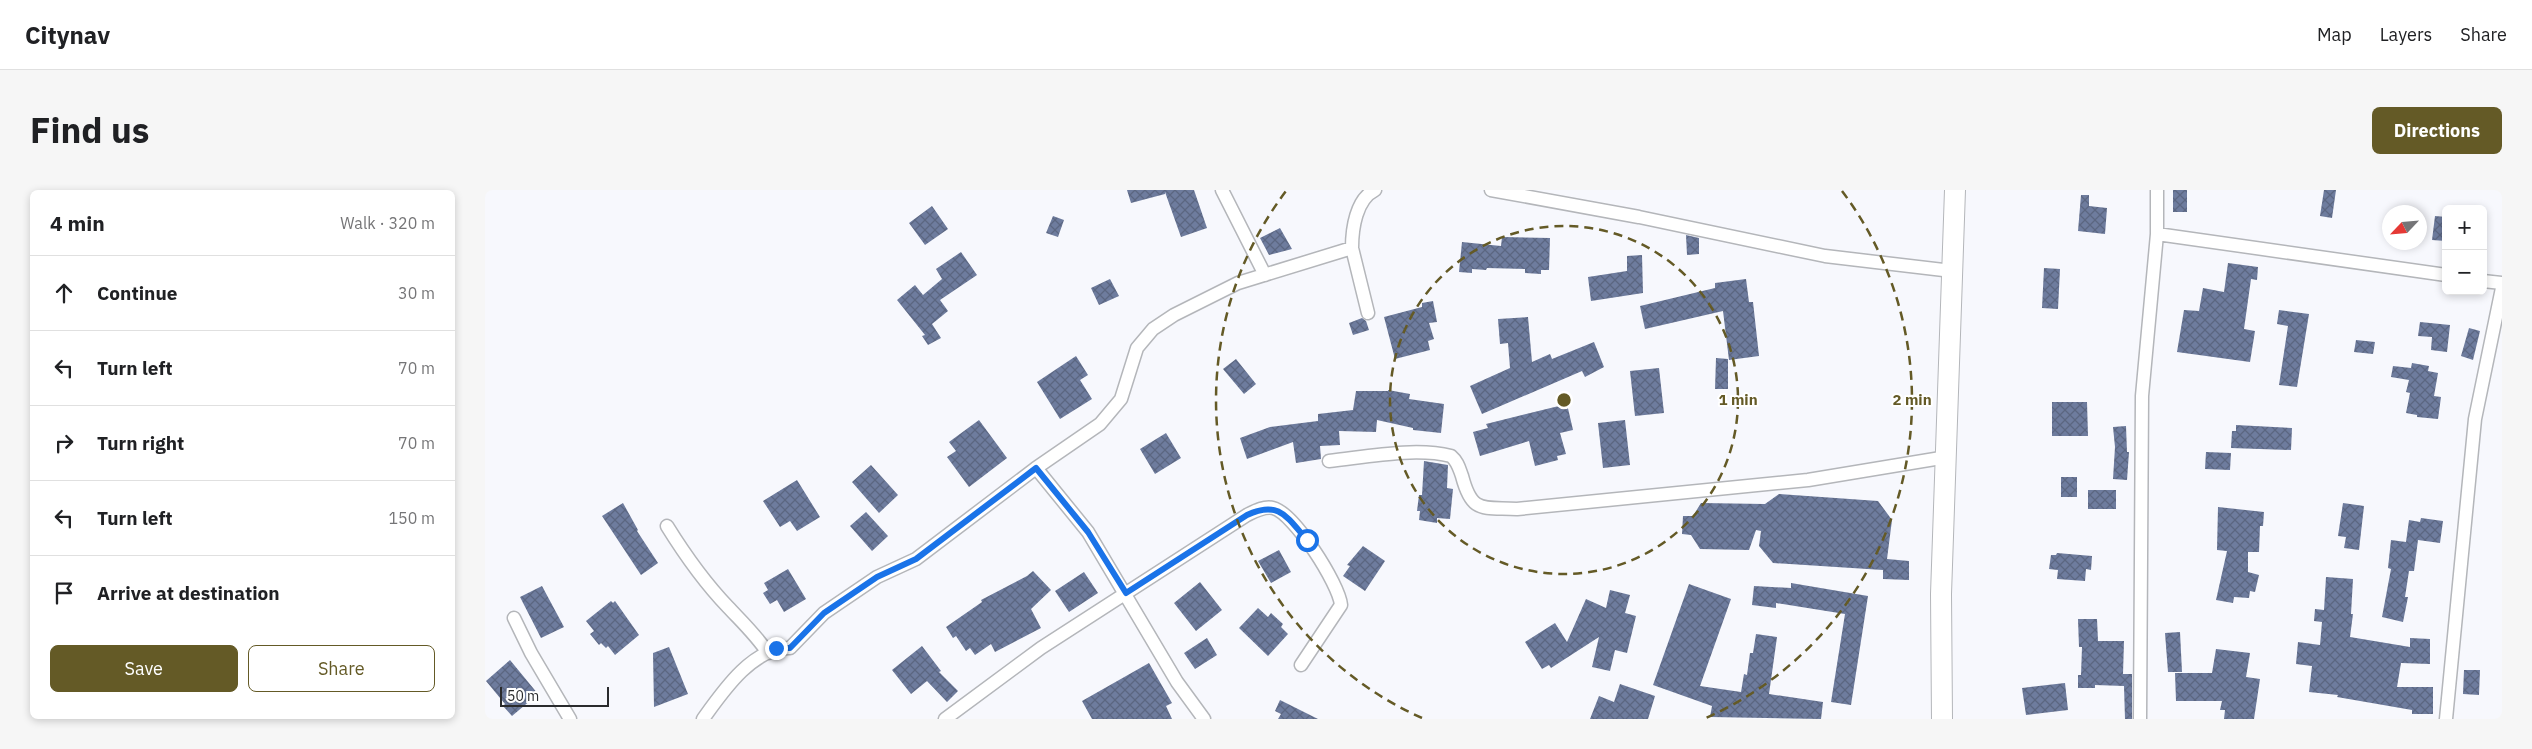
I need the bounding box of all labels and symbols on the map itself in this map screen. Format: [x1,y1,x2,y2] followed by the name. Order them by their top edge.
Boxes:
[2382,205,2427,250] north arrow
[1718,390,1758,409] text: 1 min
[1892,390,1932,409] text: 2 min
[1555,391,1573,409] centre of rings
[1296,529,1319,552] route start
[765,637,788,660] route end
[500,684,609,707] scale bar

